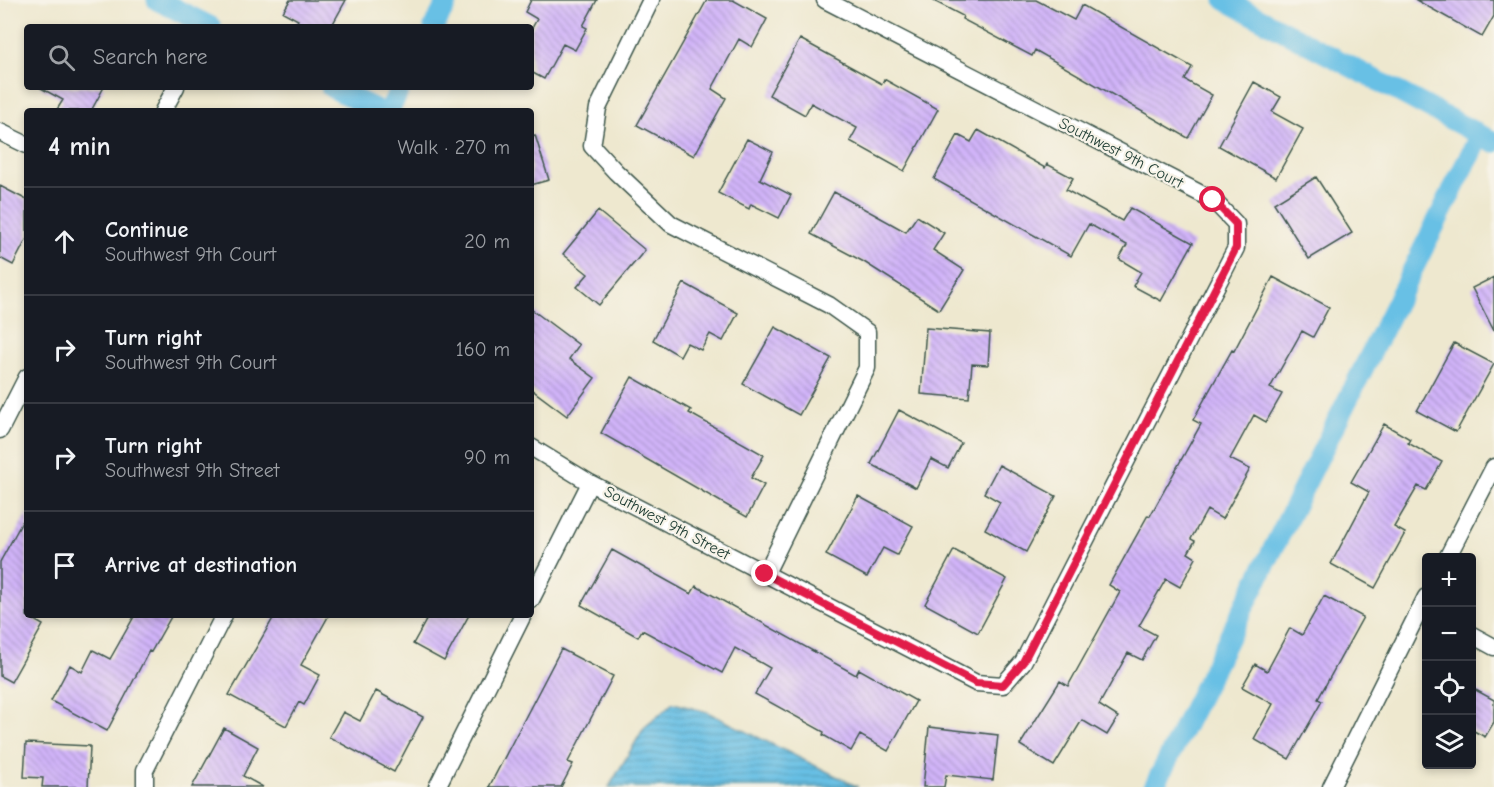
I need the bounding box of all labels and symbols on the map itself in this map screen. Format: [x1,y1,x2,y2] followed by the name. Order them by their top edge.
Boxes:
[1056,114,1186,192] street label: Southwest 9th Court
[1199,186,1225,212] route start
[601,482,733,564] street label: Southwest 9th Street
[751,560,777,586] route end

